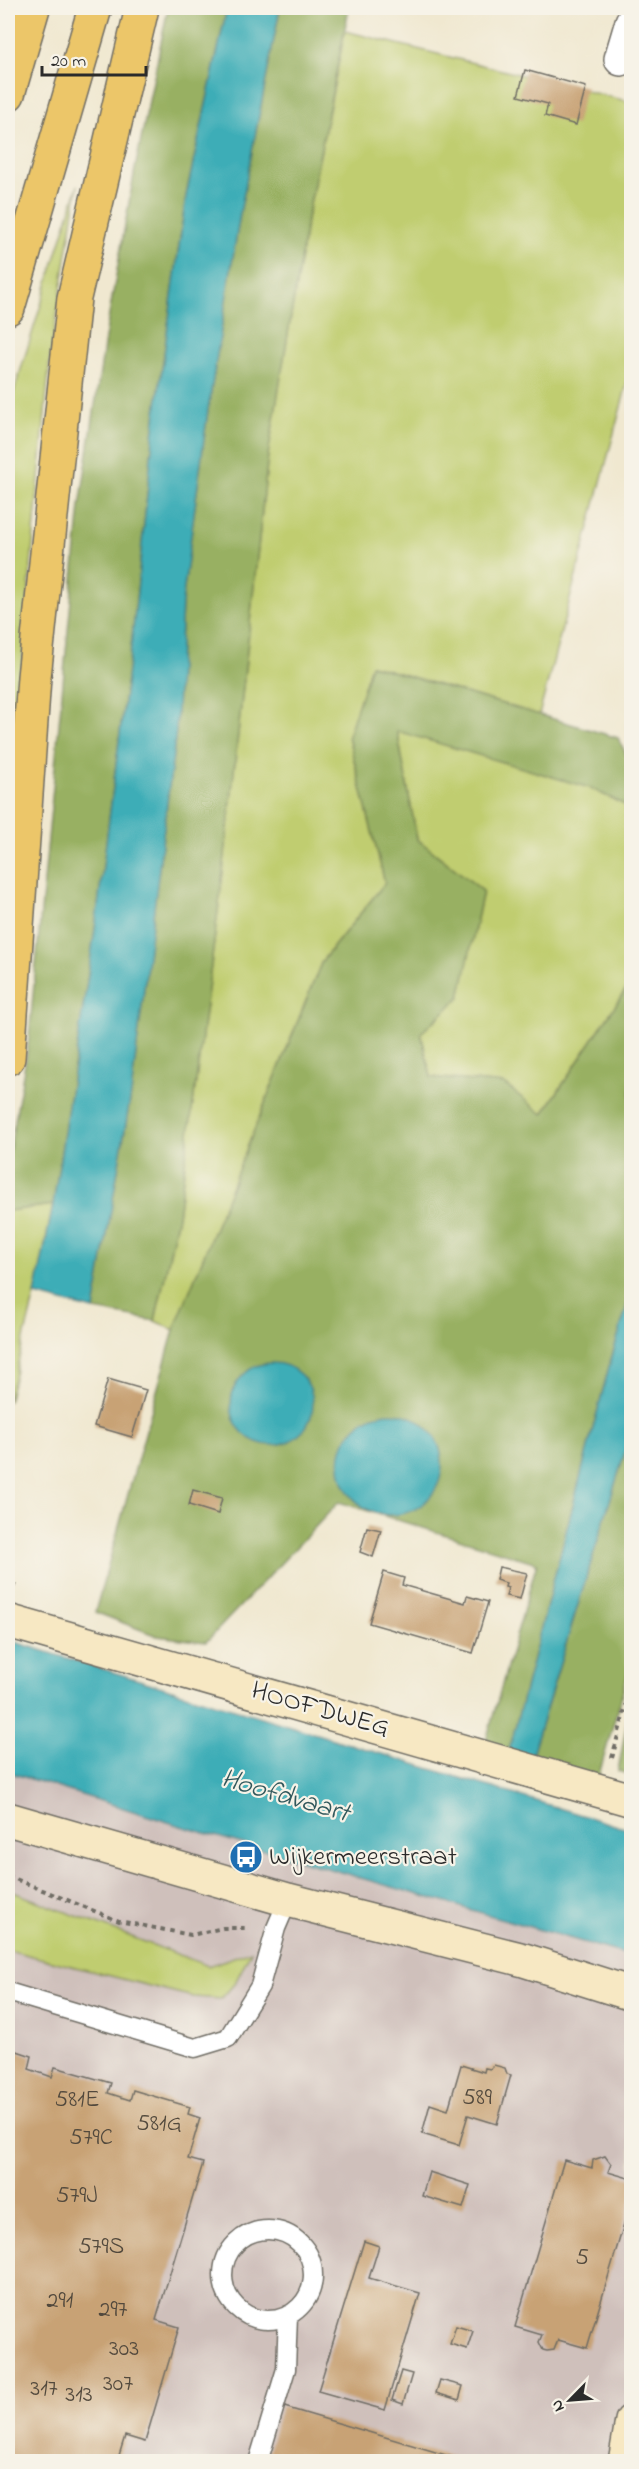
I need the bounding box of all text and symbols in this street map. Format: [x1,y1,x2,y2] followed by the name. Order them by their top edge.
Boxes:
[42,39,146,77] scale bar
[51,49,86,75] text: 20 m
[246,1672,394,1748] street label: HOOFDWEG
[216,1759,356,1836] water label: Hoofdvaart
[269,1838,457,1877] place label: Wijkermeerstraat
[228,1839,264,1875] bus stop icon: Wijkermeerstraat
[462,2081,493,2116] house number: 589
[55,2083,99,2118] house number: 581E
[136,2107,182,2142] house number: 581G
[69,2121,113,2156] house number: 579C
[56,2179,98,2214] house number: 579J
[78,2230,124,2265] house number: 579S
[575,2241,589,2276] house number: 5
[47,2284,74,2319] house number: 291
[98,2293,128,2328] house number: 297
[109,2332,139,2367] house number: 303
[103,2367,133,2402] house number: 307
[540,2370,600,2430] north arrow
[30,2372,58,2407] house number: 317
[65,2378,93,2413] house number: 313
[545,2395,571,2415] text: N

